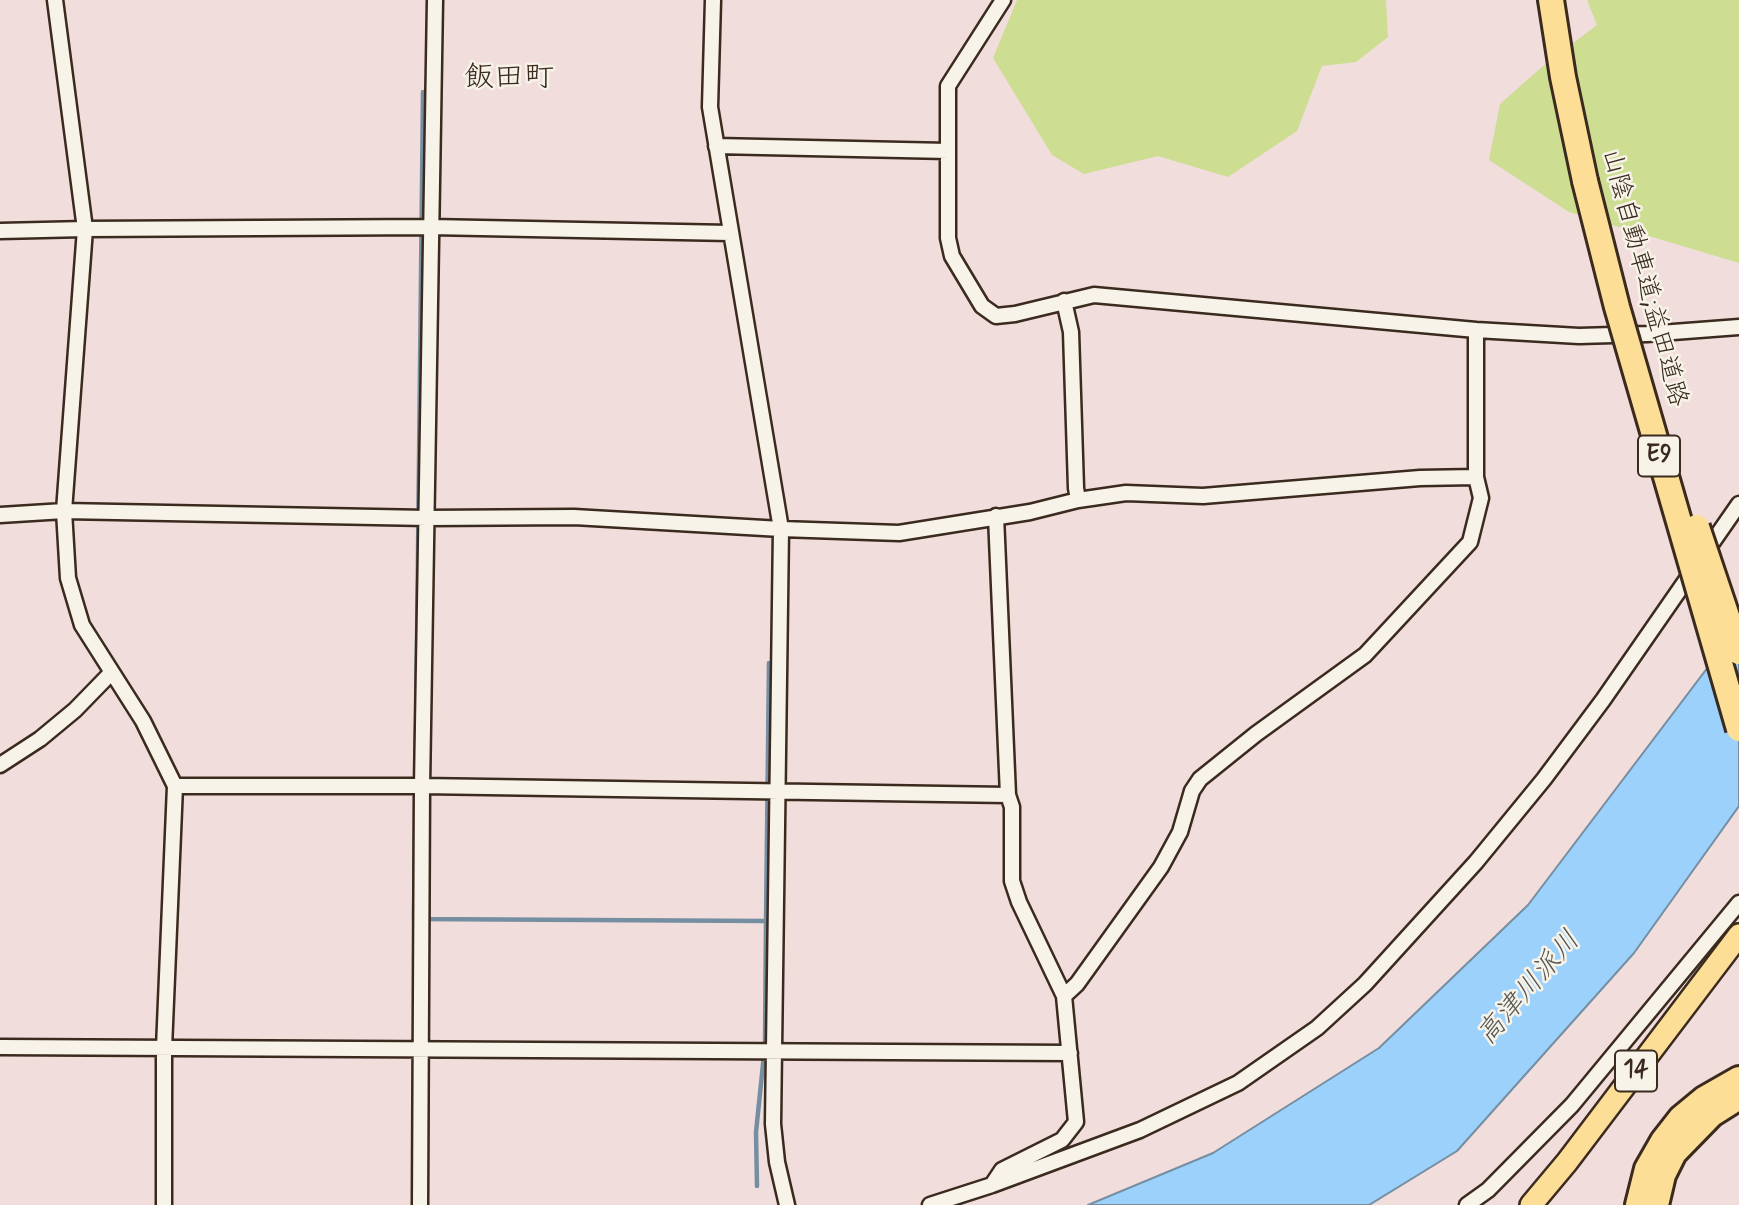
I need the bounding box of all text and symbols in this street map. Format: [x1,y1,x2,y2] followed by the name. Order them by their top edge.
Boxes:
[464,62,554,98] district label: 飯田町
[1594,146,1692,410] street label: 山陰自動車道;益田道路
[1638,435,1680,476] road number: E9
[1471,925,1589,1053] water label: 高津川派川
[1615,1050,1657,1092] road number: 14

